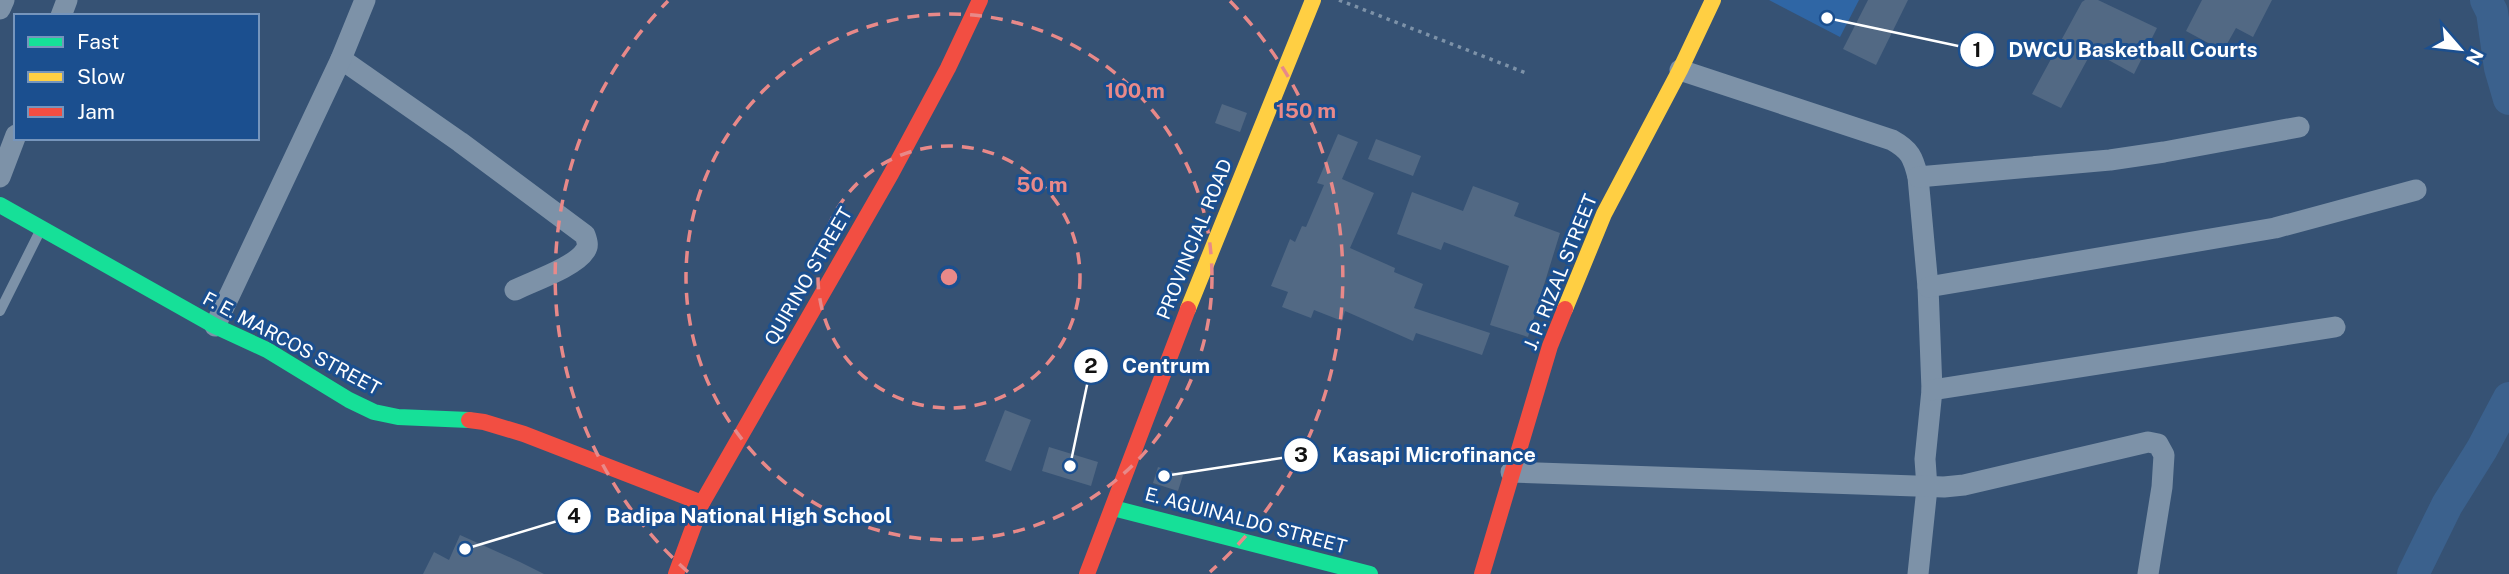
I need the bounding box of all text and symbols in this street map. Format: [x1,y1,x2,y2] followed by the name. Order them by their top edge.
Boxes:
[14,14,259,140] legend
[2425,14,2495,84] north arrow
[77,29,119,54] text: Fast
[1959,29,2271,71] callout: DWCU Basketball Courts
[1973,37,1982,62] text: 1
[2008,37,2258,62] text: DWCU Basketball Courts
[2462,45,2488,69] text: N
[77,64,125,89] text: Slow
[1105,78,1165,103] text: 100 m
[1276,98,1336,123] text: 150 m
[77,99,115,124] text: Jam
[1152,156,1236,322] street label: PROVINCIAL ROAD
[1016,172,1068,197] text: 50 m
[1519,191,1601,353] street label: J. P. RIZAL STREET
[760,203,856,349] street label: QUIRINO STREET
[937,265,961,289] centre of rings
[199,287,385,399] street label: F. E. MARCOS STREET
[1073,345,1224,387] callout: Centrum
[1084,353,1098,378] text: 2
[1122,353,1210,378] text: Centrum
[1283,434,1550,476] callout: Kasapi Microfinance
[1294,442,1308,467] text: 3
[1332,442,1536,467] text: Kasapi Microfinance
[1143,482,1349,558] street label: E. AGUINALDO STREET
[557,495,906,537] callout: Badipa National High School
[567,503,581,528] text: 4
[606,503,892,528] text: Badipa National High School

